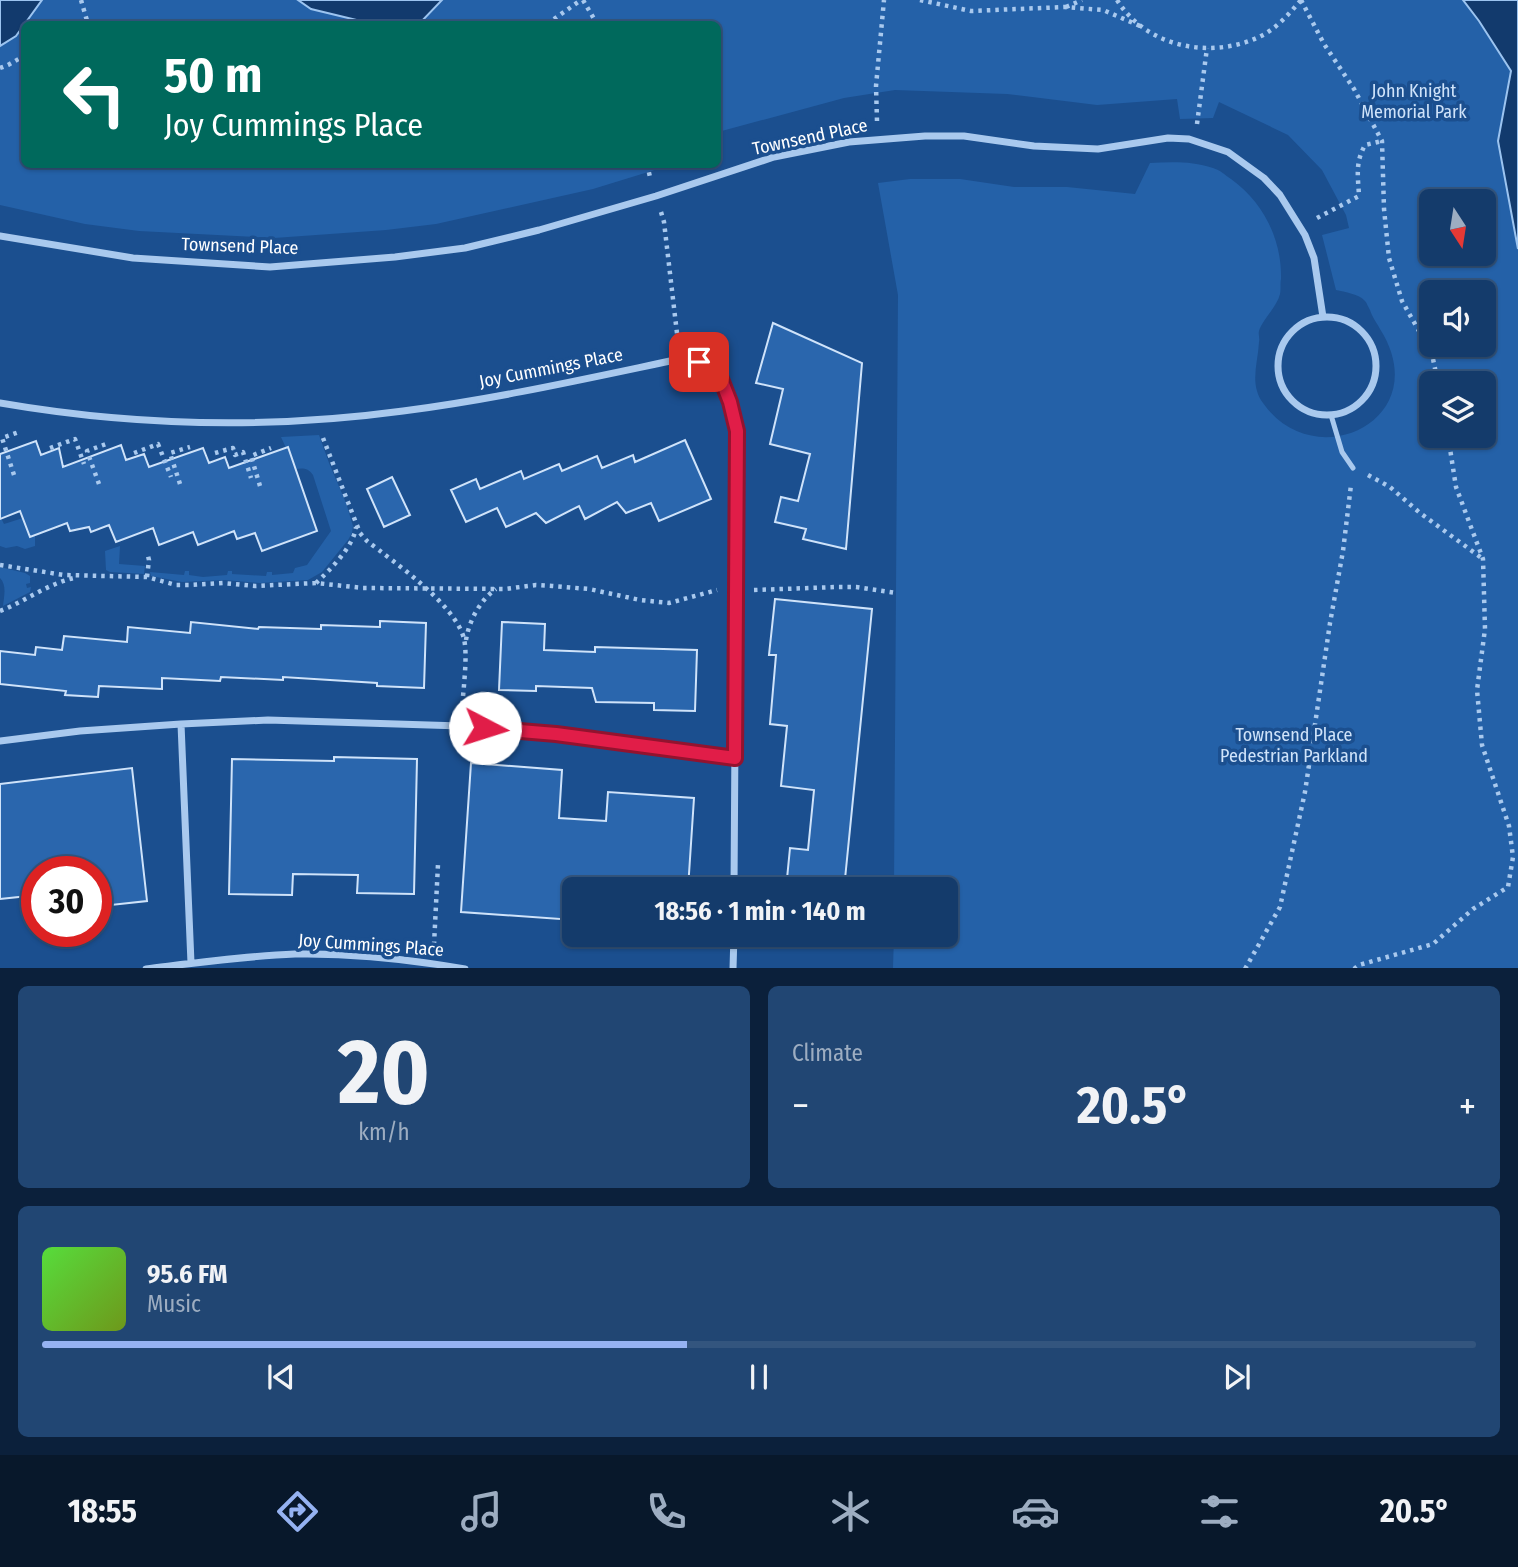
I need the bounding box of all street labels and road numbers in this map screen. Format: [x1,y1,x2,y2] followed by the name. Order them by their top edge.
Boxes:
[750,114,870,160] street label: Townsend Place
[181,233,299,259] street label: Townsend Place
[477,343,625,393] street label: Joy Cummings Place
[298,929,445,961] street label: Joy Cummings Place

